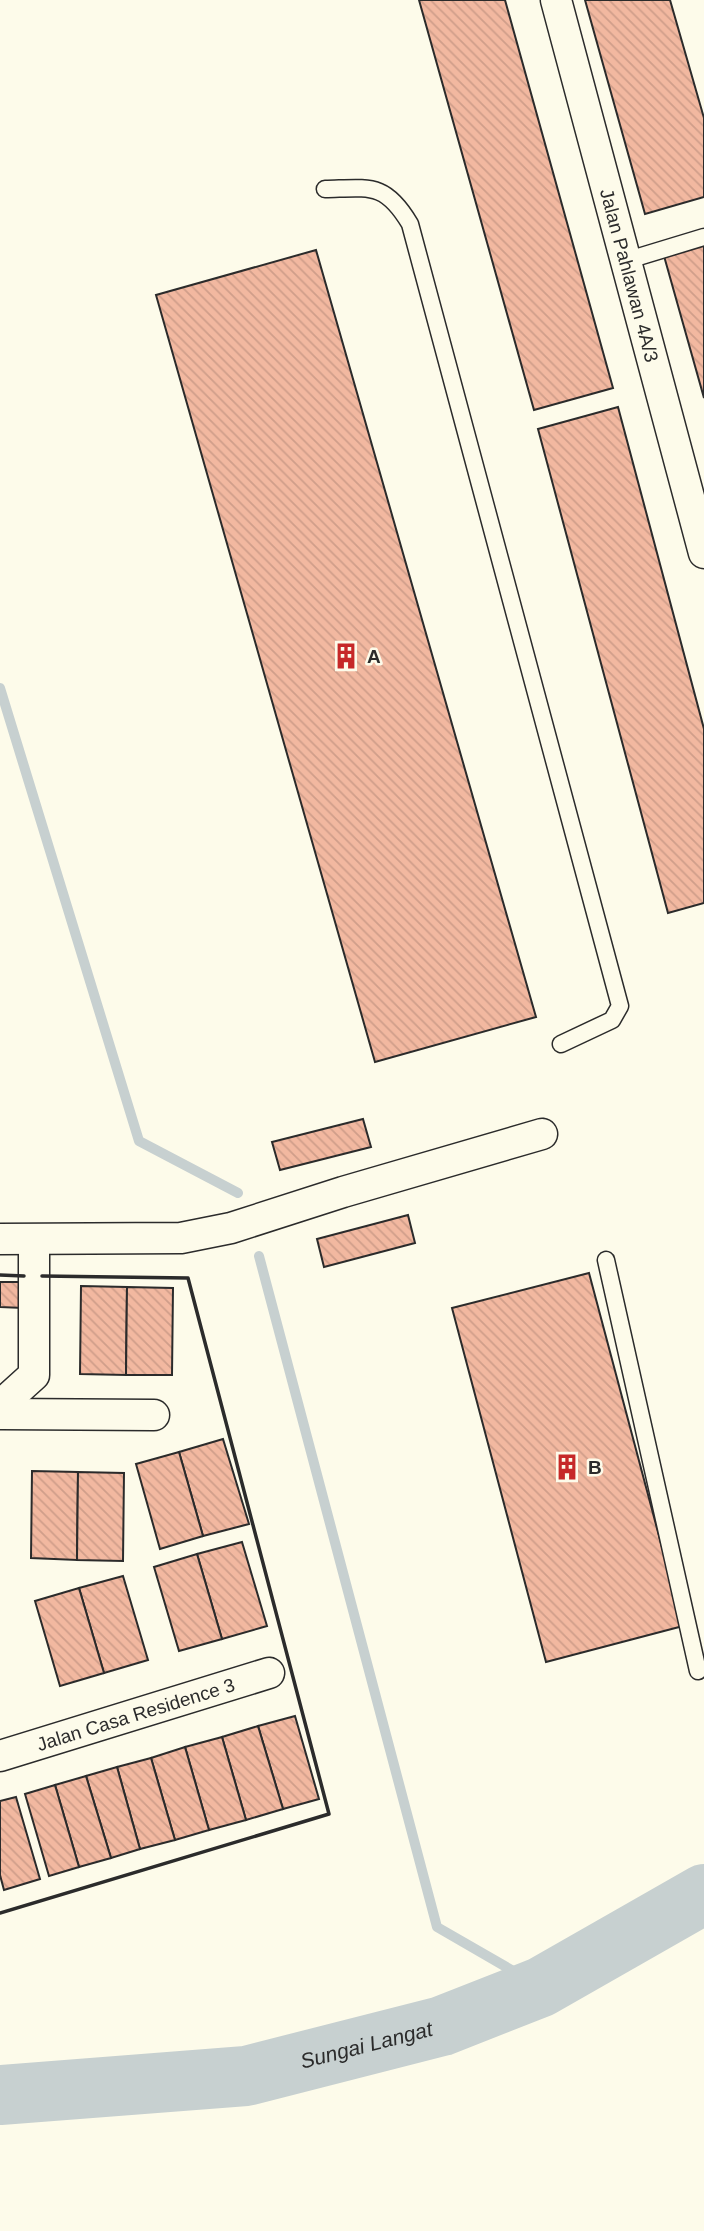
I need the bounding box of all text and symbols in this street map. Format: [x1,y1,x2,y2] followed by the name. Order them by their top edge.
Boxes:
[596,186,662,364] street label: Jalan Pahlawan 4A/3
[331,641,361,671] building icon: A
[367,646,381,667] place label: A
[552,1452,582,1482] building icon: B
[588,1457,602,1478] place label: B
[34,1674,237,1755] street label: Jalan Casa Residence 3
[298,2017,436,2073] water label: Sungai Langat

